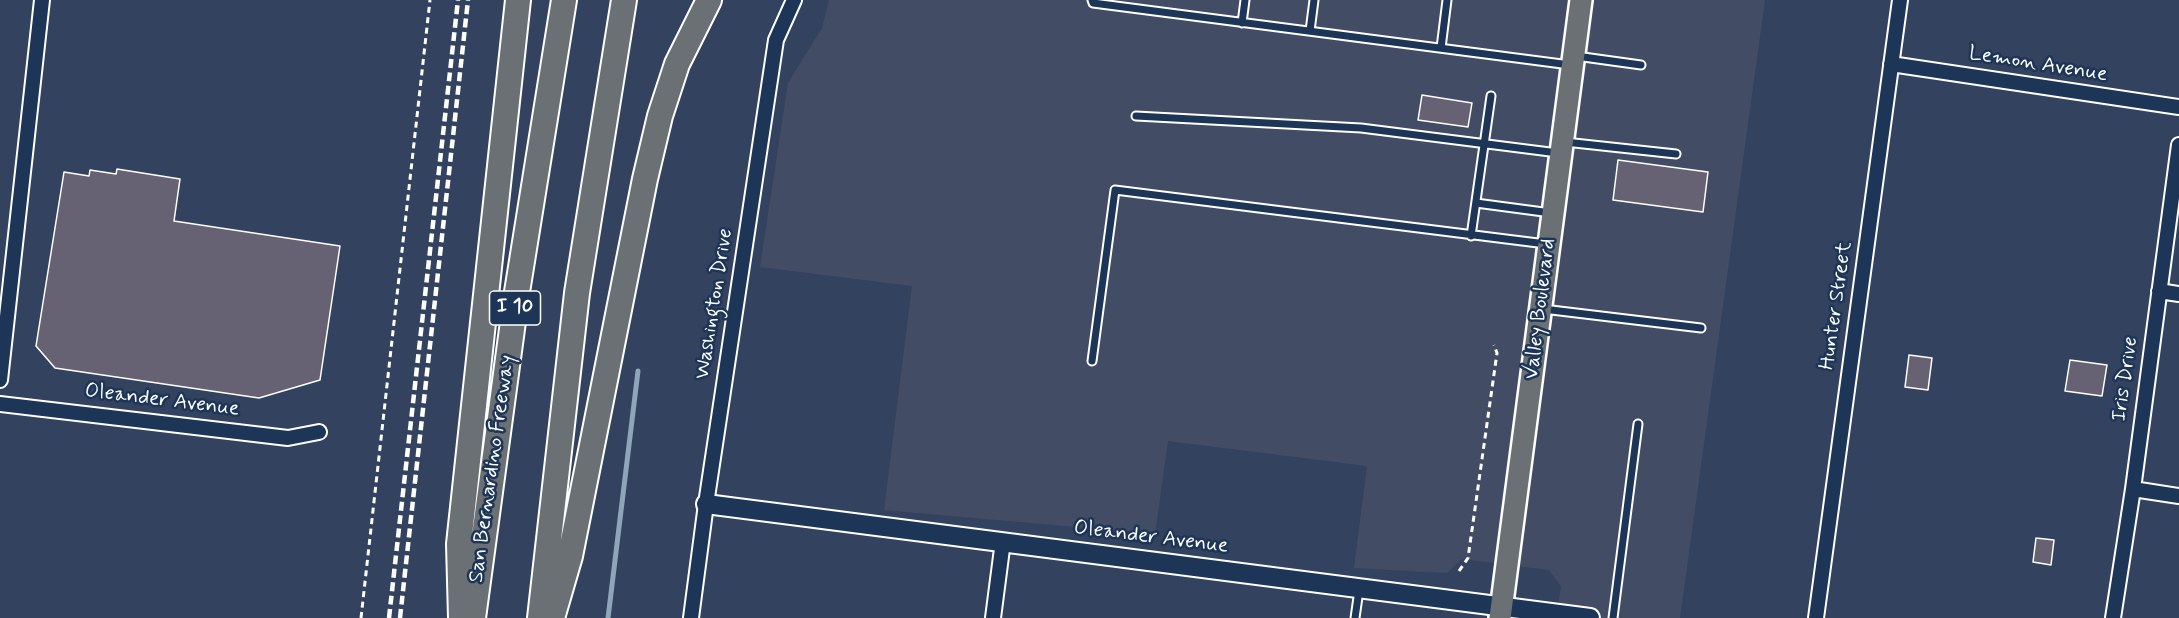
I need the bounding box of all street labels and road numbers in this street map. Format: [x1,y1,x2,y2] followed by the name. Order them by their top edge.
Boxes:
[1967,42,2109,88] street label: Lemon Avenue
[691,227,739,381] street label: Washington Drive
[1520,237,1562,381] street label: Valley Boulevard
[1816,240,1858,372] street label: Hunter Street
[490,291,540,325] road number: I 10
[2108,335,2144,423] street label: Iris Drive
[465,354,521,584] street label: San Bernardino Freeway
[83,379,241,423] street label: Oleander Avenue
[1072,516,1230,560] street label: Oleander Avenue

